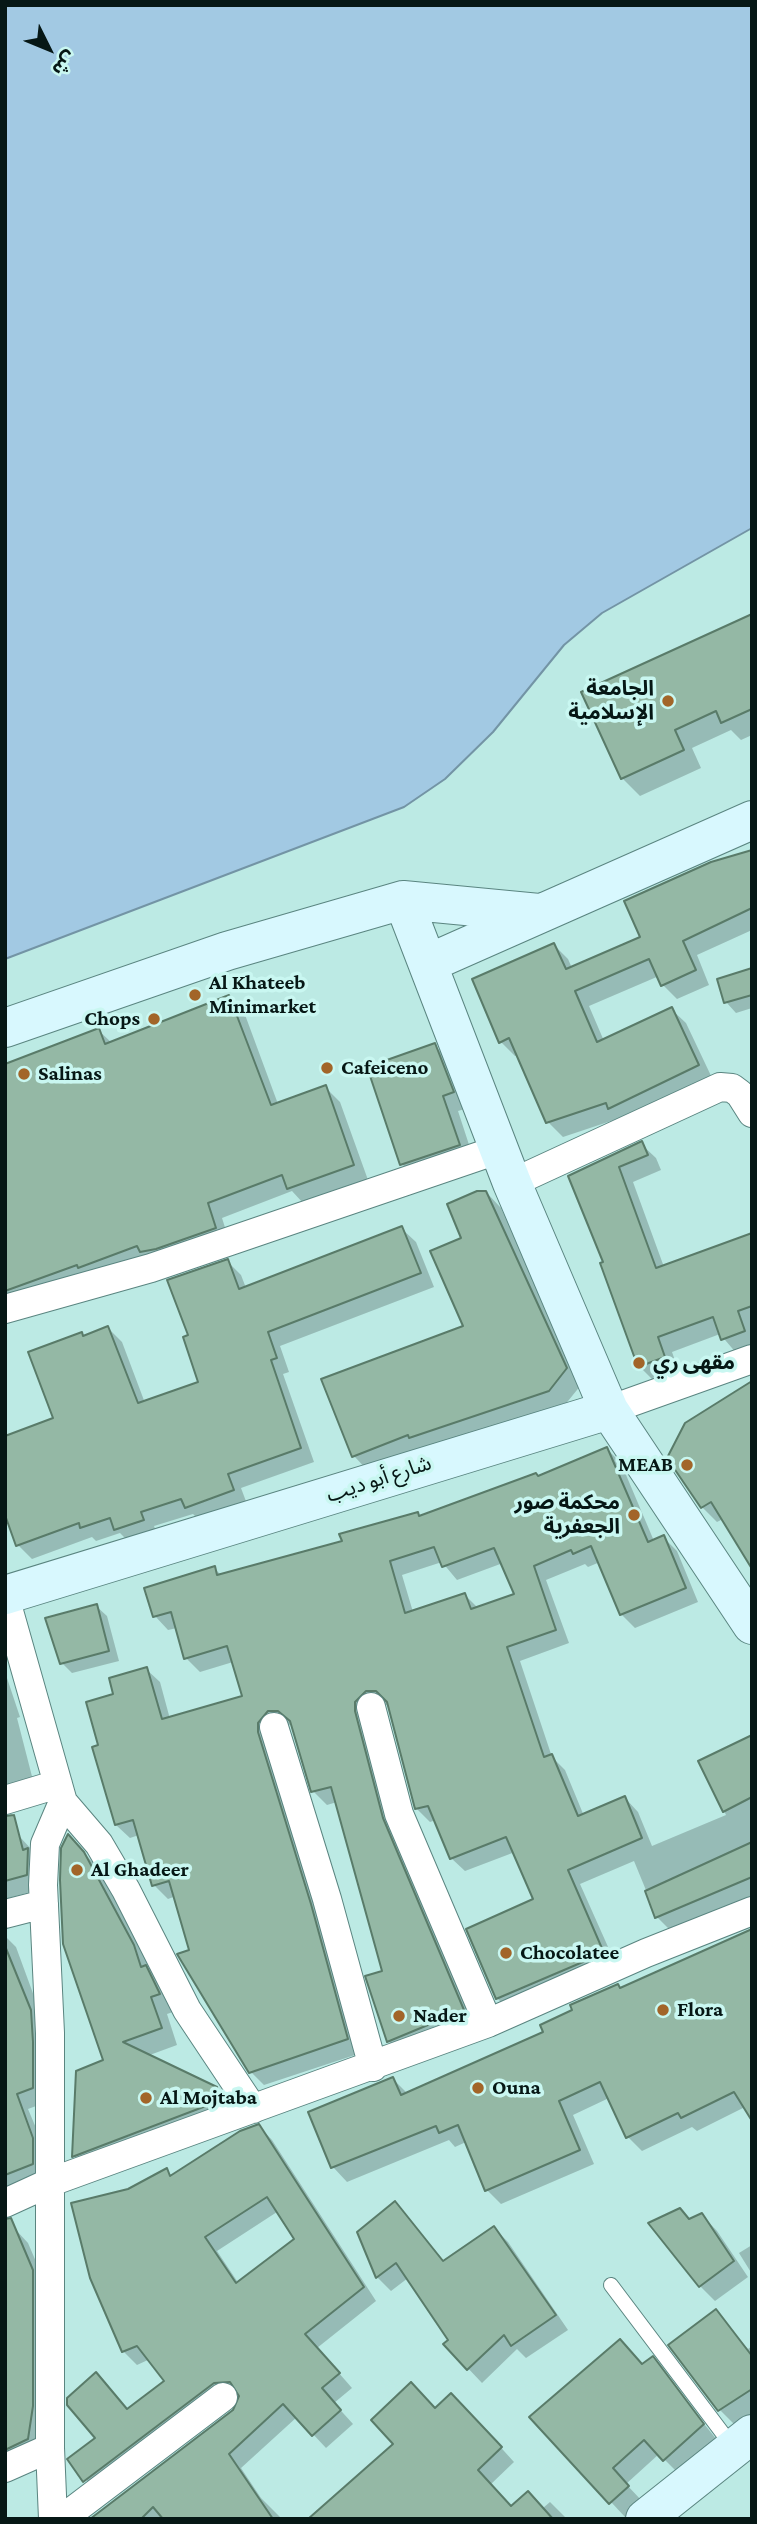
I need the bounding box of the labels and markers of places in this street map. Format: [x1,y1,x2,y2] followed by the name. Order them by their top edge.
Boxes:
[568,676,654,726] place label: الجامعة الإسلامية
[660,693,676,709] marker: الجامعة الإسلامية
[209,970,316,1020] place label: Al Khateeb Minimarket
[187,987,203,1003] marker: Al Khateeb Minimarket
[84,1006,140,1032] place label: Chops
[146,1011,162,1027] marker: Chops
[341,1055,428,1081] place label: Cafeiceno
[319,1060,335,1076] marker: Cafeiceno
[38,1061,102,1087] place label: Salinas
[16,1066,32,1082] marker: Salinas
[653,1350,735,1376] place label: مقهى ري
[631,1355,647,1371] marker: مقهى ري
[618,1452,673,1478] place label: MEAB
[679,1457,695,1473] marker: MEAB
[515,1490,620,1540] place label: محكمة صور الجعفرية
[626,1507,642,1523] marker: محكمة صور الجعفرية
[91,1857,189,1883] place label: Al Ghadeer
[69,1862,85,1878] marker: Al Ghadeer
[520,1940,619,1966] place label: Chocolatee
[498,1945,514,1961] marker: Chocolatee
[677,1997,723,2023] place label: Flora
[655,2002,671,2018] marker: Flora
[413,2003,467,2029] place label: Nader
[391,2008,407,2024] marker: Nader
[492,2075,541,2101] place label: Ouna
[470,2080,486,2096] marker: Ouna
[160,2085,257,2111] place label: Al Mojtaba
[138,2090,154,2106] marker: Al Mojtaba

